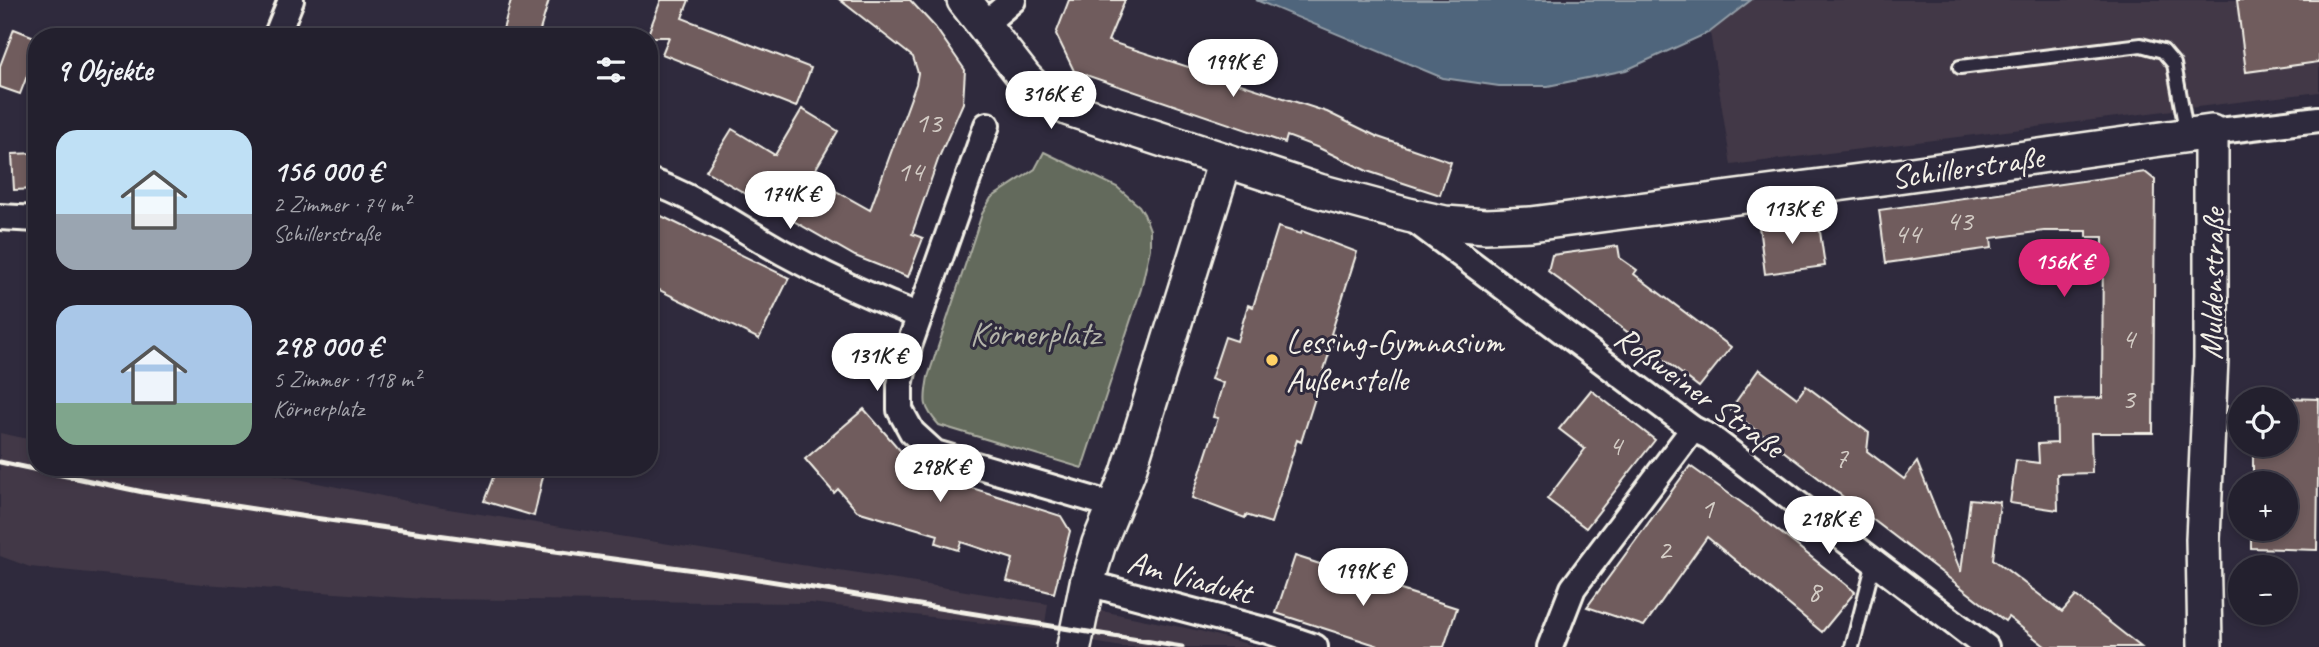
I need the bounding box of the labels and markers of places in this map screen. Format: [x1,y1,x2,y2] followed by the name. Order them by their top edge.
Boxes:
[1176,40,1290,99] pin: 199K €
[994,72,1108,131] pin: 316K €
[733,172,847,231] pin: 174K €
[1735,187,1849,246] pin: 113K €
[2007,240,2121,299] pin: 156K €
[1286,321,1505,401] place label: Lessing-Gymnasium Außenstelle
[820,334,934,393] pin: 131K €
[1264,352,1280,368] marker: Lessing-Gymnasium Außenstelle
[883,444,997,504] pin: 298K €
[1772,496,1886,556] pin: 218K €
[1306,548,1420,608] pin: 199K €

